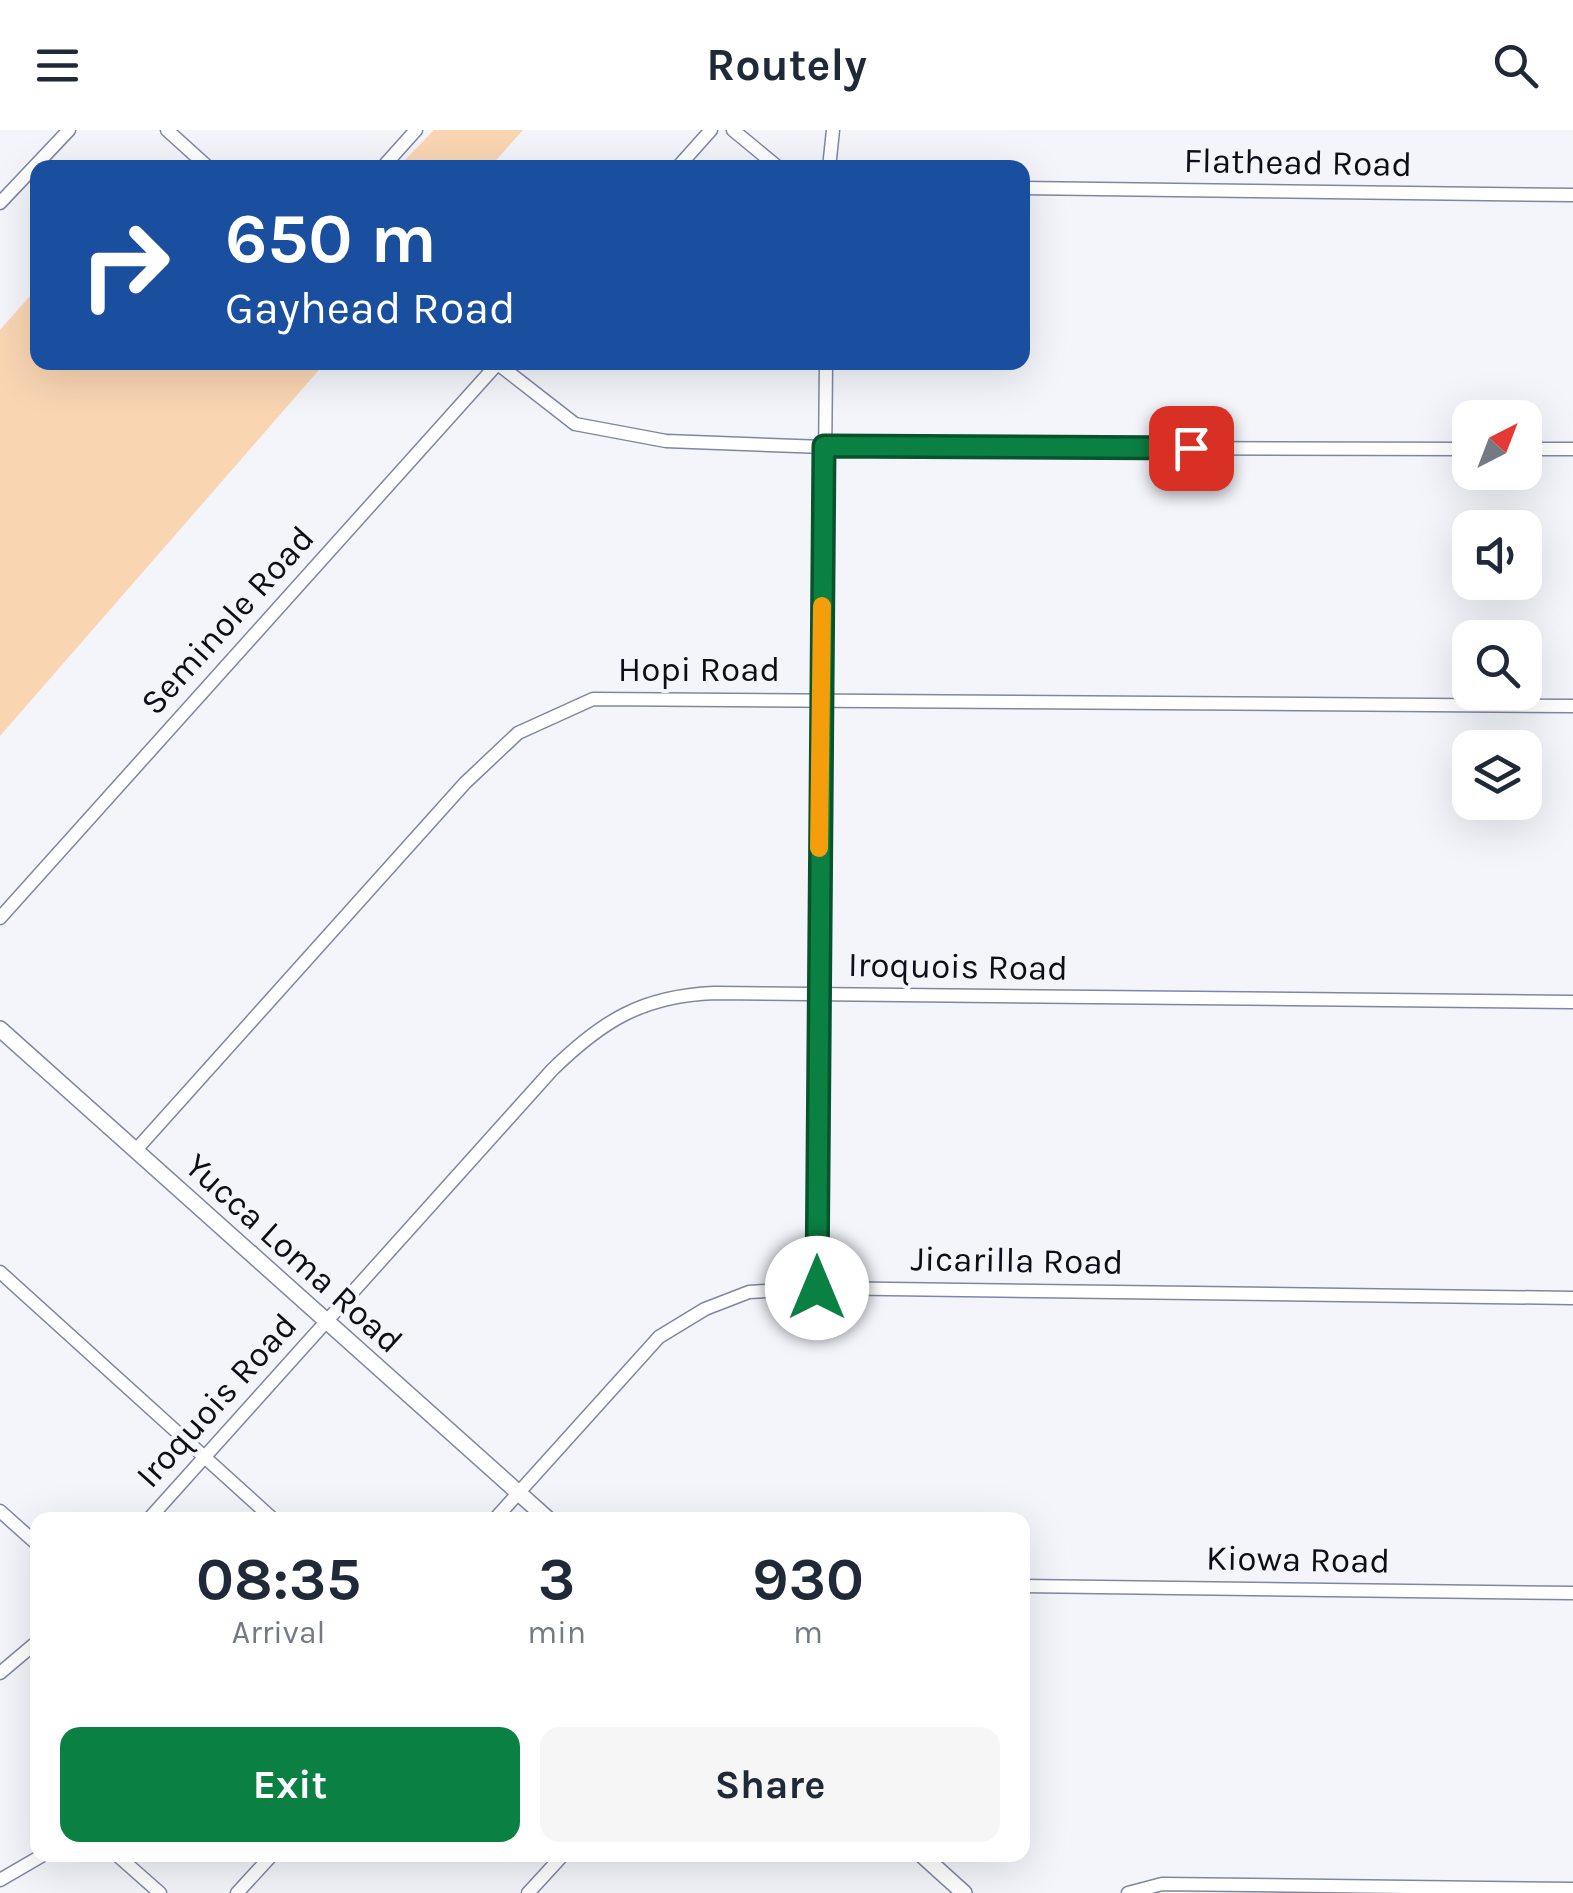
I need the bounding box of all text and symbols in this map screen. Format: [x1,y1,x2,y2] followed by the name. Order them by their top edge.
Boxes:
[30,38,85,93] icon: menu
[1488,38,1543,93] icon: search
[706,39,867,91] text: Routely
[1183,140,1413,185] street label: Flathead Road
[225,198,437,280] text: 650 m
[60,200,190,330] icon: right
[225,282,516,334] text: Gayhead Road
[1452,400,1542,490] north arrow
[1452,400,1542,820] map controls
[1149,406,1234,491] pin
[1164,421,1219,476] icon: arrive
[1452,510,1542,600] button: sound
[132,518,323,723] street label: Seminole Road
[1452,620,1542,710] button: search
[618,649,780,690] street label: Hopi Road
[1452,730,1542,820] button: layers
[848,944,1068,989] street label: Iroquois Road
[177,1145,411,1362] street label: Yucca Loma Road
[765,1236,869,1340] position arrow
[910,1238,1124,1283] street label: Jicarilla Road
[128,1305,305,1496] street label: Iroquois Road
[1205,1537,1390,1582] street label: Kiowa Road
[196,1544,361,1614] text: 08:35
[538,1544,575,1614] text: 3
[752,1544,864,1614] text: 930
[232,1614,325,1651] text: Arrival
[527,1614,586,1651] text: min
[793,1614,823,1651] text: m
[60,1727,520,1842] button: Exit
[540,1727,1000,1842] button: Share

